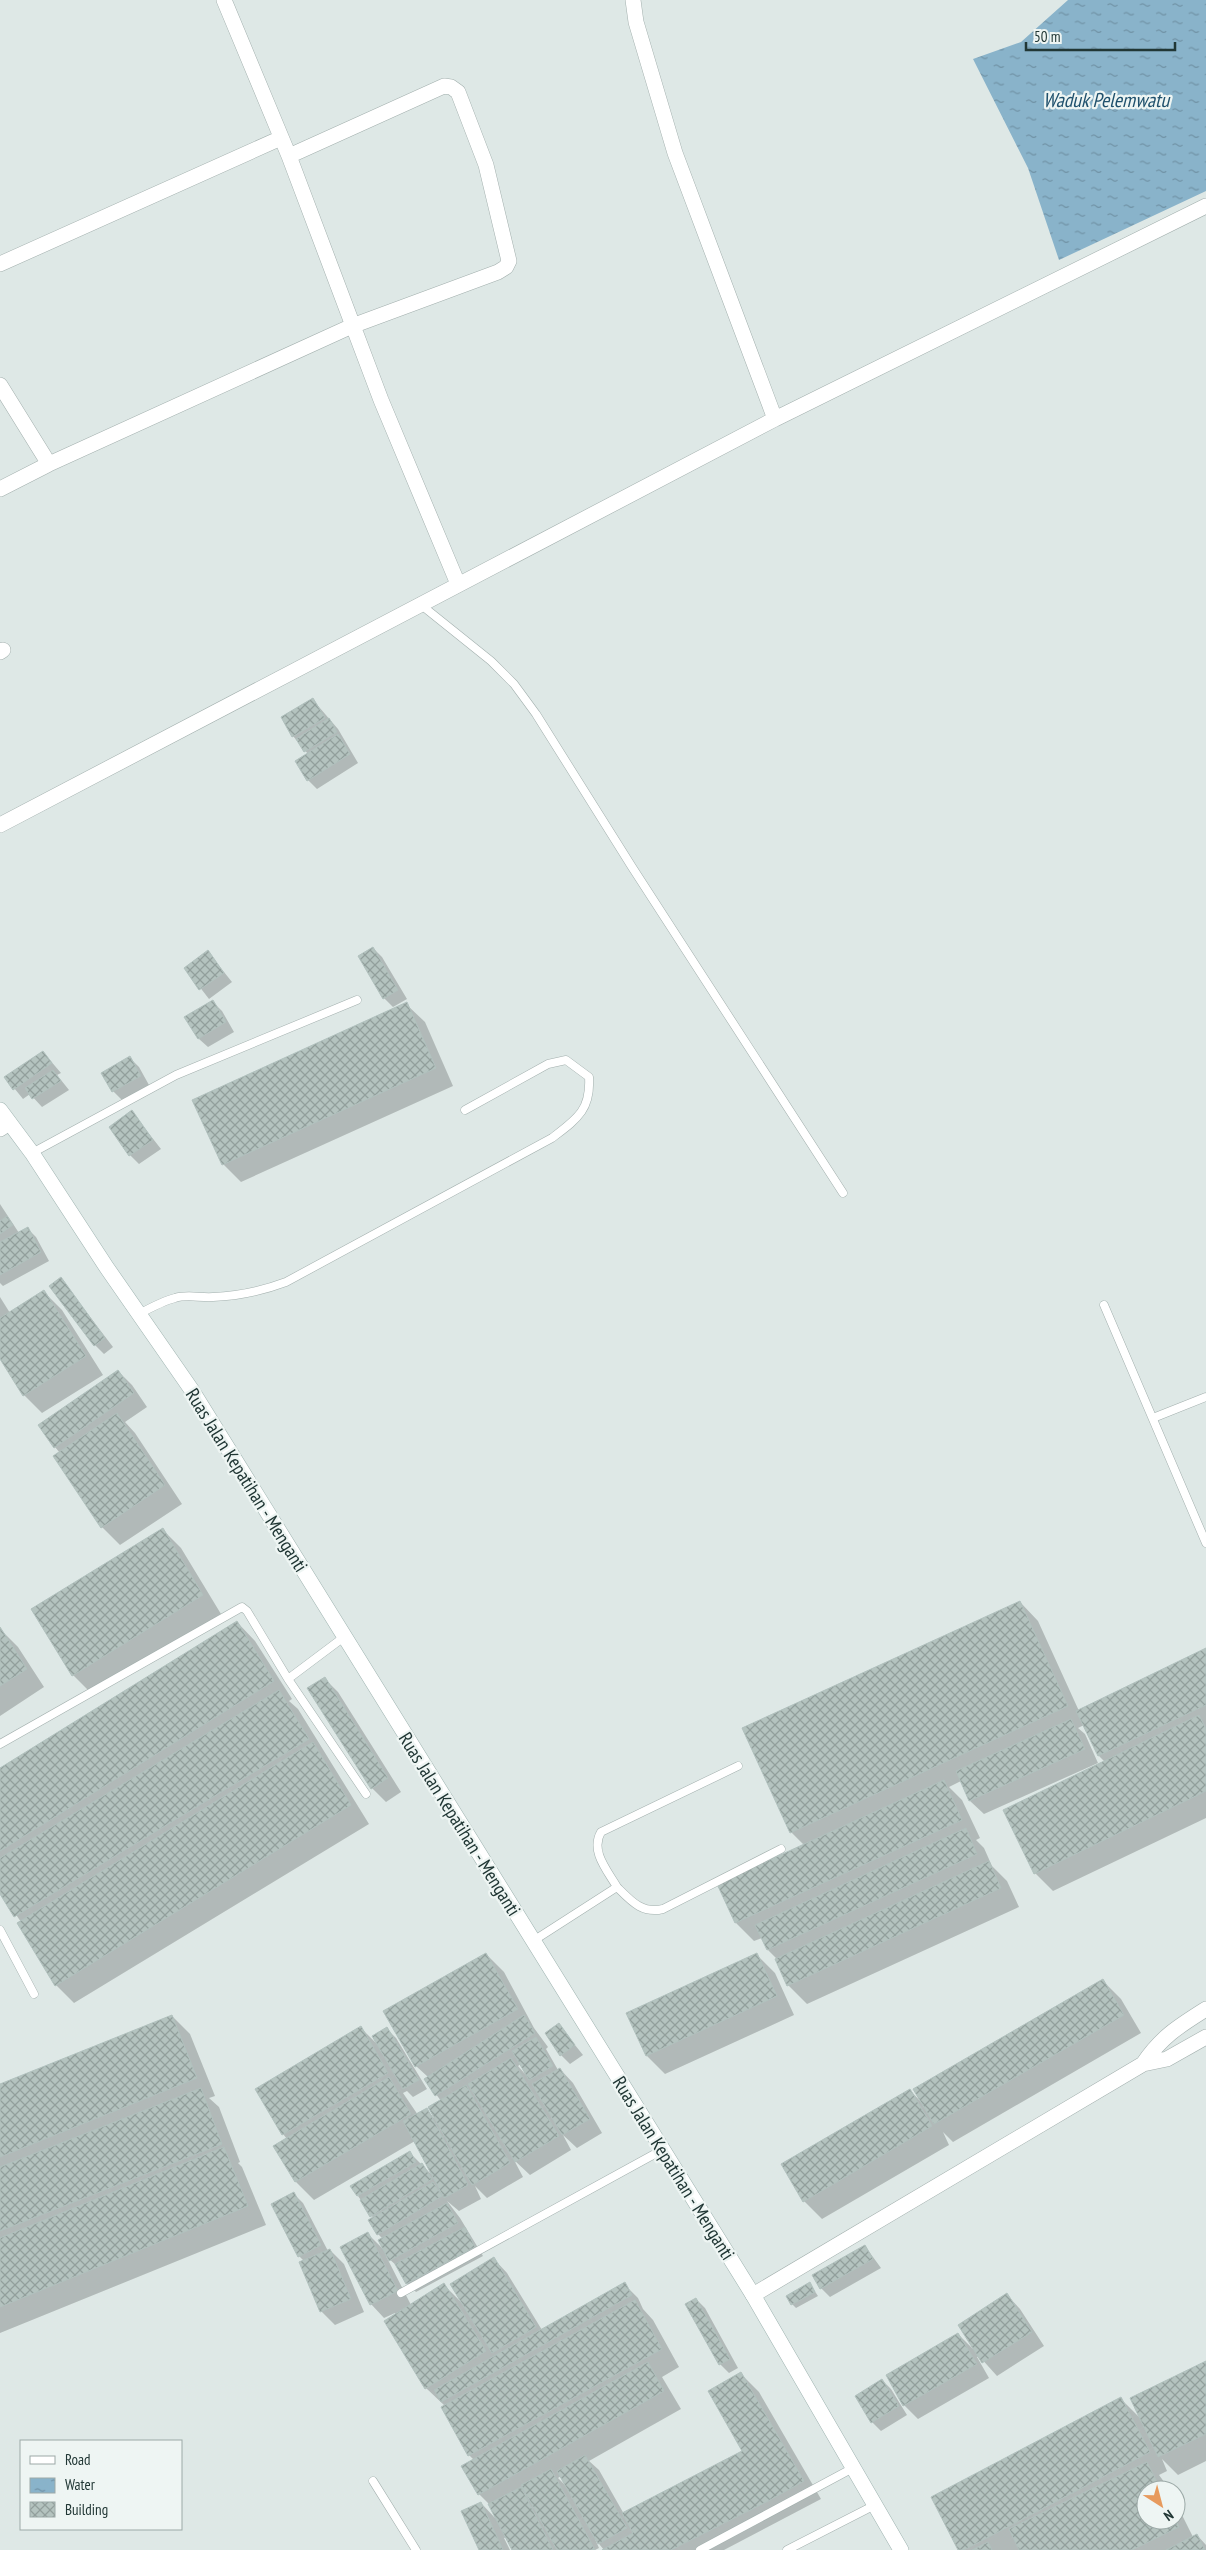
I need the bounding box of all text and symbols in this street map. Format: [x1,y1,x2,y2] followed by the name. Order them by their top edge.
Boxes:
[1026,20,1175,52] scale bar
[1034,27,1060,46] text: 50 m
[1043,87,1170,113] water label: Waduk Pelemwatu
[181,1384,313,1576] street label: Ruas Jalan Kepatihan - Menganti
[394,1728,526,1920] street label: Ruas Jalan Kepatihan - Menganti
[608,2072,740,2264] street label: Ruas Jalan Kepatihan - Menganti
[20,2440,182,2530] legend
[65,2450,91,2469] text: Road
[65,2475,96,2494] text: Water
[1136,2480,1186,2530] north arrow
[65,2500,108,2519] text: Building
[1160,2506,1177,2525] text: N

